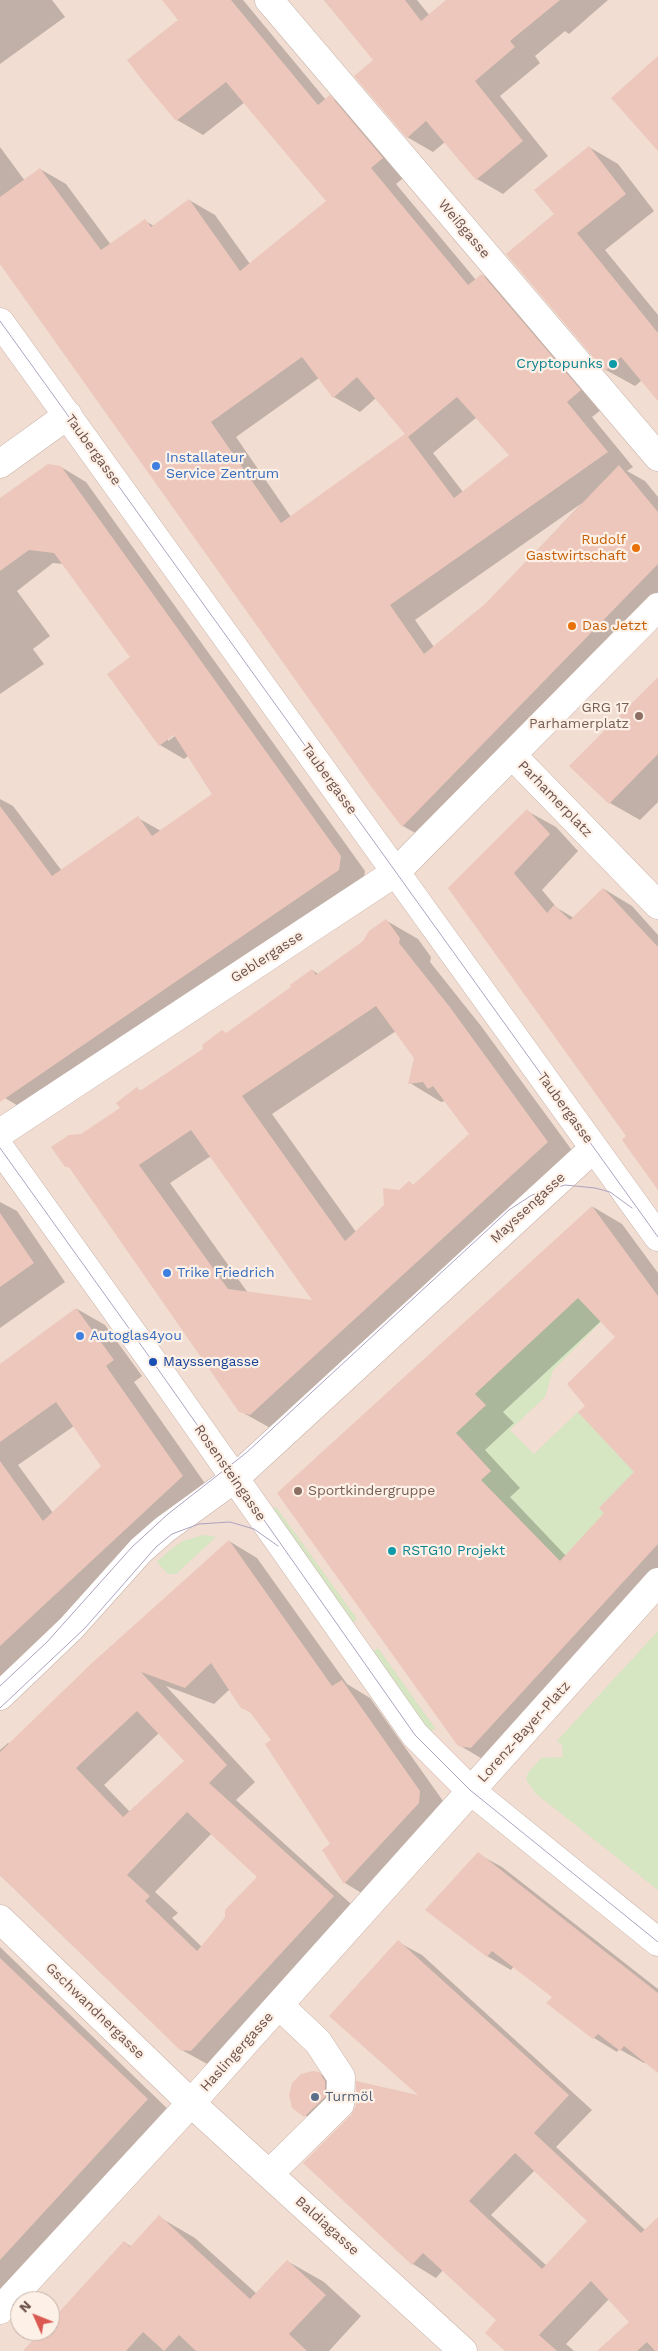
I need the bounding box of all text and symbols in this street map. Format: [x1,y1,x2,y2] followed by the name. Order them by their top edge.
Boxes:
[435,196,493,262] street label: Weißgasse
[516,356,603,372] place label: Cryptopunks
[607,358,619,370] marker: Cryptopunks
[62,411,124,489] street label: Taubergasse
[166,450,279,482] place label: Installateur Service Zentrum
[150,460,162,472] marker: Installateur Service Zentrum
[526,532,626,564] place label: Rudolf Gastwirtschaft
[630,542,642,554] marker: Rudolf Gastwirtschaft
[582,618,647,634] place label: Das Jetzt
[566,620,578,632] marker: Das Jetzt
[529,700,629,732] place label: GRG 17 Parhamerplatz
[633,710,645,722] marker: GRG 17 Parhamerplatz
[298,740,360,818] street label: Taubergasse
[514,757,596,841] street label: Parhamerplatz
[228,927,306,987] street label: Geblergasse
[534,1069,596,1147] street label: Taubergasse
[487,1169,569,1247] street label: Mayssengasse
[177,1265,275,1281] place label: Trike Friedrich
[161,1267,173,1279] marker: Trike Friedrich
[90,1328,182,1344] place label: Autoglas4you
[74,1330,86,1342] marker: Autoglas4you
[163,1354,259,1370] place label: Mayssengasse
[147,1356,159,1368] marker: Mayssengasse
[191,1422,269,1524] street label: Rosensteingasse
[308,1483,435,1499] place label: Sportkindergruppe
[292,1485,304,1497] marker: Sportkindergruppe
[402,1543,505,1559] place label: RSTG10 Projekt
[386,1545,398,1557] marker: RSTG10 Projekt
[474,1678,574,1786] street label: Lorenz-Bayer-Platz
[42,1959,148,2063] street label: Gschwandnergasse
[197,2009,277,2095] street label: Haslingergasse
[325,2089,373,2105] place label: Turmöl
[309,2091,321,2103] marker: Turmöl
[292,2193,362,2259] street label: Baldiagasse
[10,2291,60,2341] north arrow
[16,2297,34,2316] text: N

